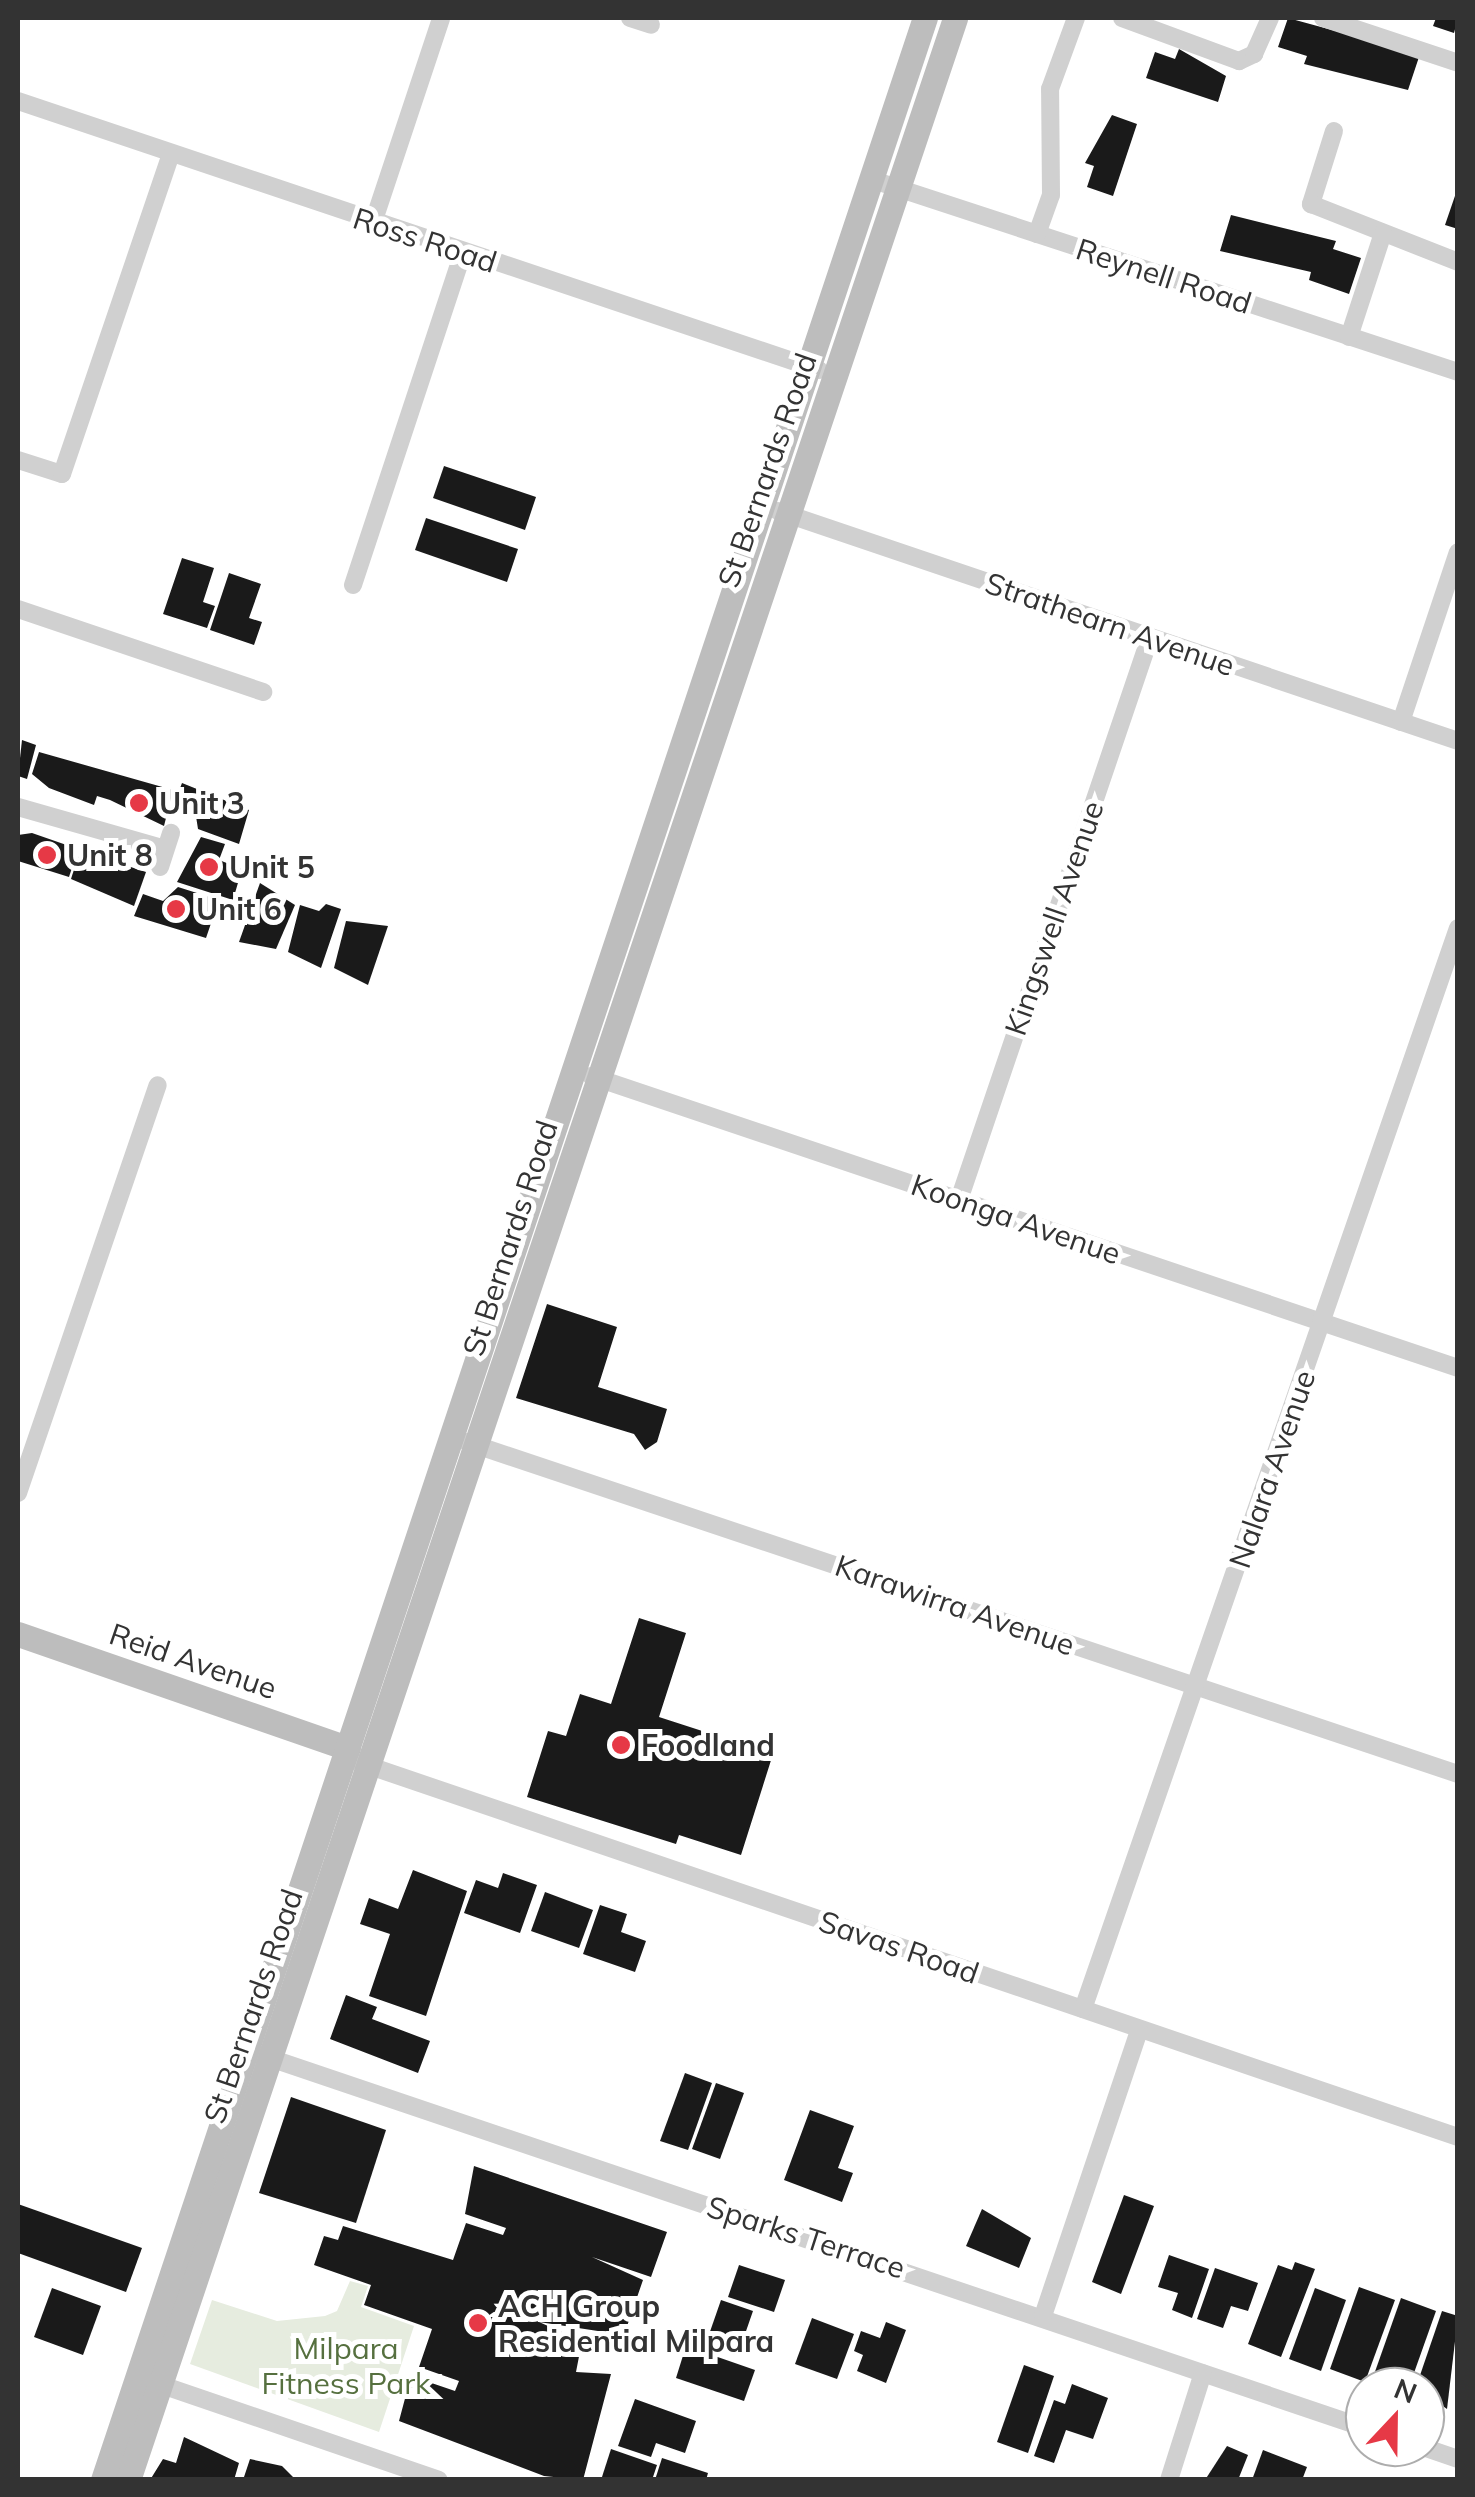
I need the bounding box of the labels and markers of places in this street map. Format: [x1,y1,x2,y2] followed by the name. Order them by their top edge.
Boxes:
[159,785,245,821] place label: Unit 3
[128,792,150,814] marker: Unit 3
[67,837,153,873] place label: Unit 8
[36,844,58,866] marker: Unit 8
[229,849,315,885] place label: Unit 5
[198,856,220,878] marker: Unit 5
[196,891,282,927] place label: Unit 6
[165,898,187,920] marker: Unit 6
[641,1727,775,1763] place label: Foodland
[610,1734,632,1756] marker: Foodland
[498,2288,774,2358] place label: ACH Group Residential Milpara
[467,2312,489,2334] marker: ACH Group Residential Milpara

